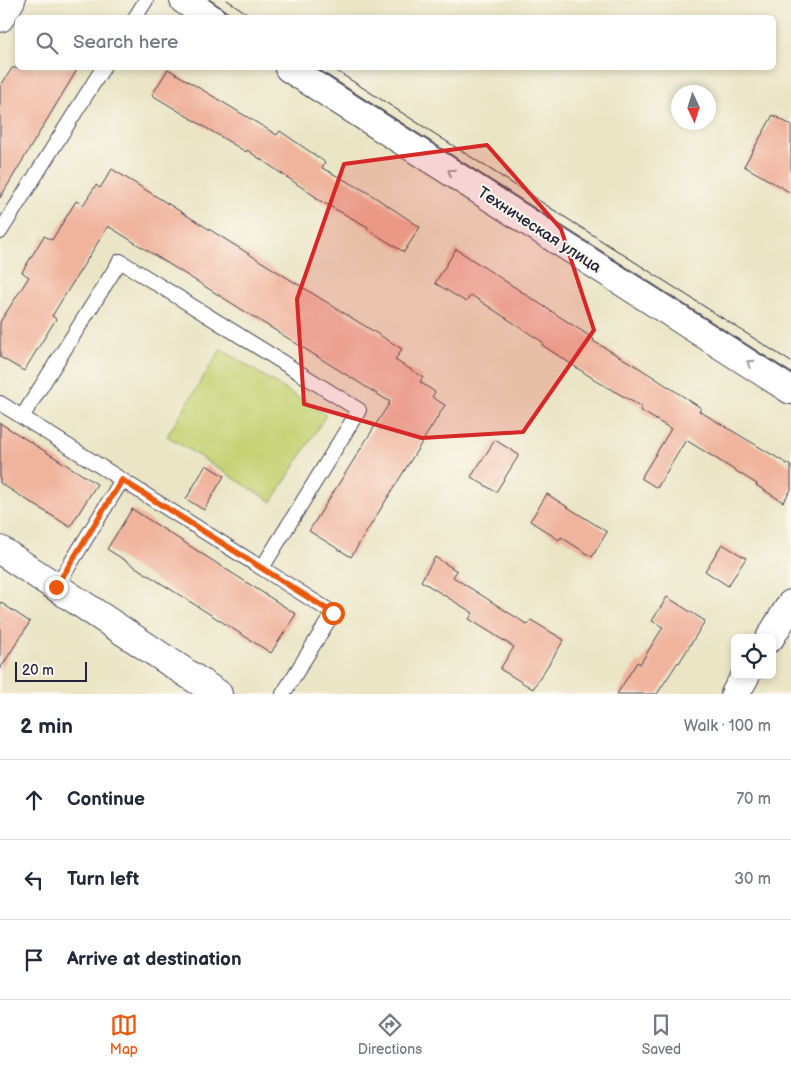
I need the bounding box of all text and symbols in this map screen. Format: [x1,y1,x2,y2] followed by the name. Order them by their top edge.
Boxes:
[15,15,776,70] search box
[33,29,61,57] icon: search
[73,31,178,54] text: Search here
[671,85,716,130] north arrow
[448,168,457,178] one-way arrow
[474,183,605,278] street label: Техническая улица
[746,360,755,370] one-way arrow
[45,576,68,599] route end
[322,602,345,625] route start
[731,634,776,679] map controls
[731,634,776,679] button: locate
[15,659,88,682] scale bar
[22,662,54,679] text: 20 m
[20,714,73,739] text: 2 min
[684,717,771,736] text: Walk · 100 m
[20,786,48,814] icon: ahead
[67,788,145,811] text: Continue
[736,790,771,809] text: 70 m
[20,866,48,894] icon: left
[67,868,139,891] text: Turn left
[734,870,771,889] text: 30 m
[20,946,48,974] icon: arrive
[67,948,242,971] text: Arrive at destination
[110,1011,138,1058] tab: Map
[358,1011,422,1058] tab: Directions
[642,1011,681,1058] tab: Saved

